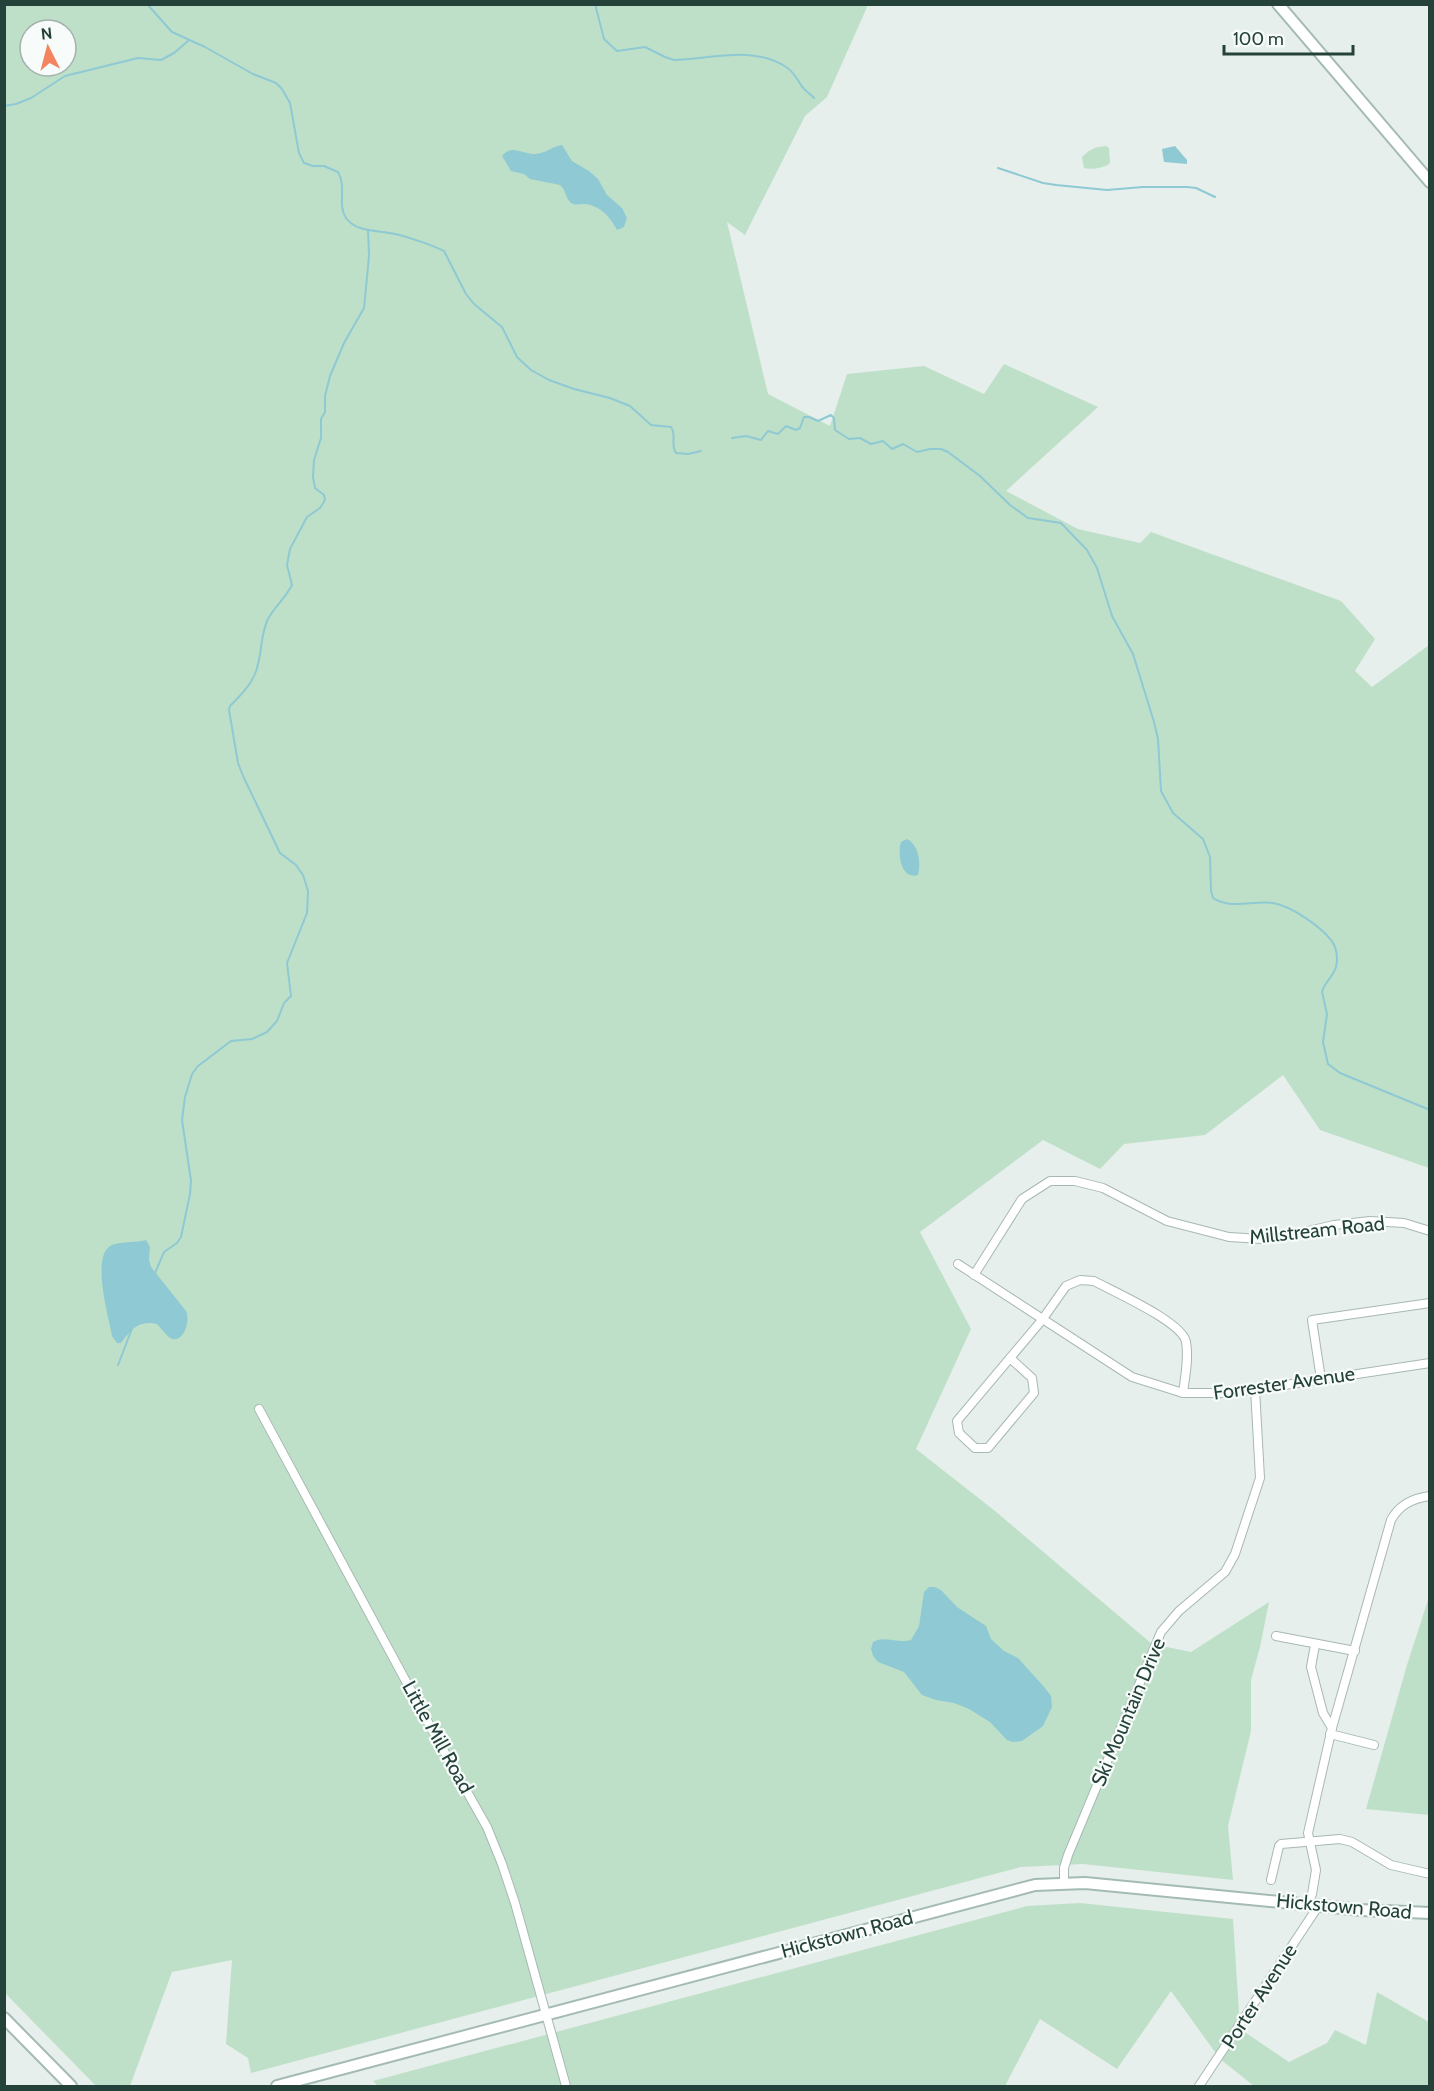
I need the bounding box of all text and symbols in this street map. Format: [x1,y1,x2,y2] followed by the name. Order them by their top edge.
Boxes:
[18,18,78,78] north arrow
[1224,18,1353,56] scale bar
[40,24,53,44] text: N
[1233,28,1284,50] text: 100 m
[1248,1211,1386,1249] street label: Millstream Road
[1212,1361,1356,1405] street label: Forrester Avenue
[1086,1634,1170,1790] street label: Ski Mountain Drive
[397,1677,479,1797] street label: Little Mill Road
[1275,1888,1413,1924] street label: Hickstown Road
[778,1905,916,1963] street label: Hickstown Road
[1216,1939,1302,2053] street label: Porter Avenue

